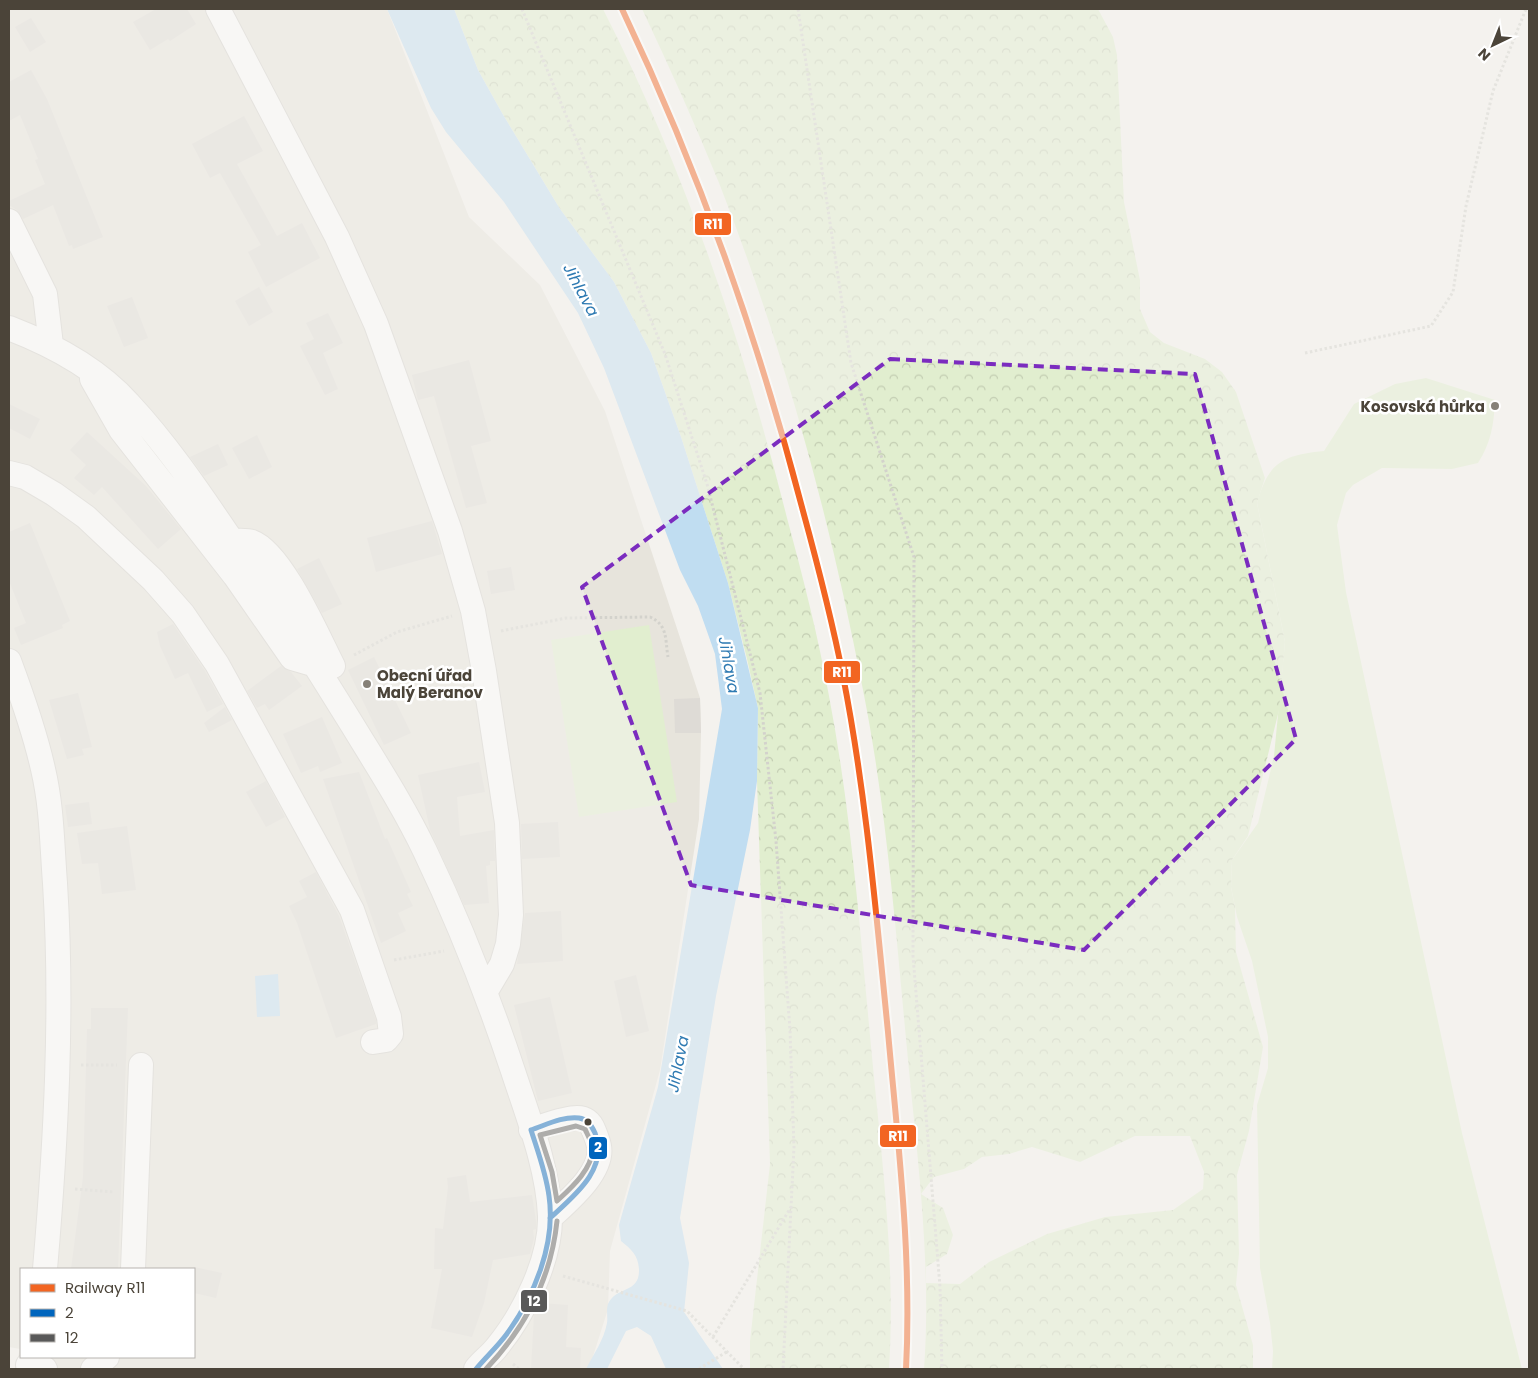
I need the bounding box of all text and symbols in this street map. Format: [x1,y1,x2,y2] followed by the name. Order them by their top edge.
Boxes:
[1468,20,1518,70] north arrow
[1473,44,1495,65] text: N
[694,212,732,236] line badge: R11
[703,214,723,234] text: R11
[557,259,605,321] water label: Jihlava
[1361,396,1485,417] place label: Kosovská hůrka
[1489,400,1501,412] marker: Kosovská hůrka
[713,635,745,695] water label: Jihlava
[823,660,861,684] line badge: R11
[832,662,852,682] text: R11
[377,665,483,703] place label: Obecní úřad Malý Beranov
[361,678,373,690] marker: Obecní úřad Malý Beranov
[661,1034,695,1094] water label: Jihlava
[583,1117,593,1127] unlabelled marker
[879,1124,917,1148] line badge: R11
[888,1126,908,1146] text: R11
[588,1136,608,1160] line badge: 2
[594,1137,602,1157] text: 2
[20,1268,195,1358] legend
[65,1277,145,1298] text: Railway R11
[520,1289,548,1313] line badge: 12
[527,1291,541,1311] text: 12
[65,1302,74,1323] text: 2
[65,1327,78,1348] text: 12

